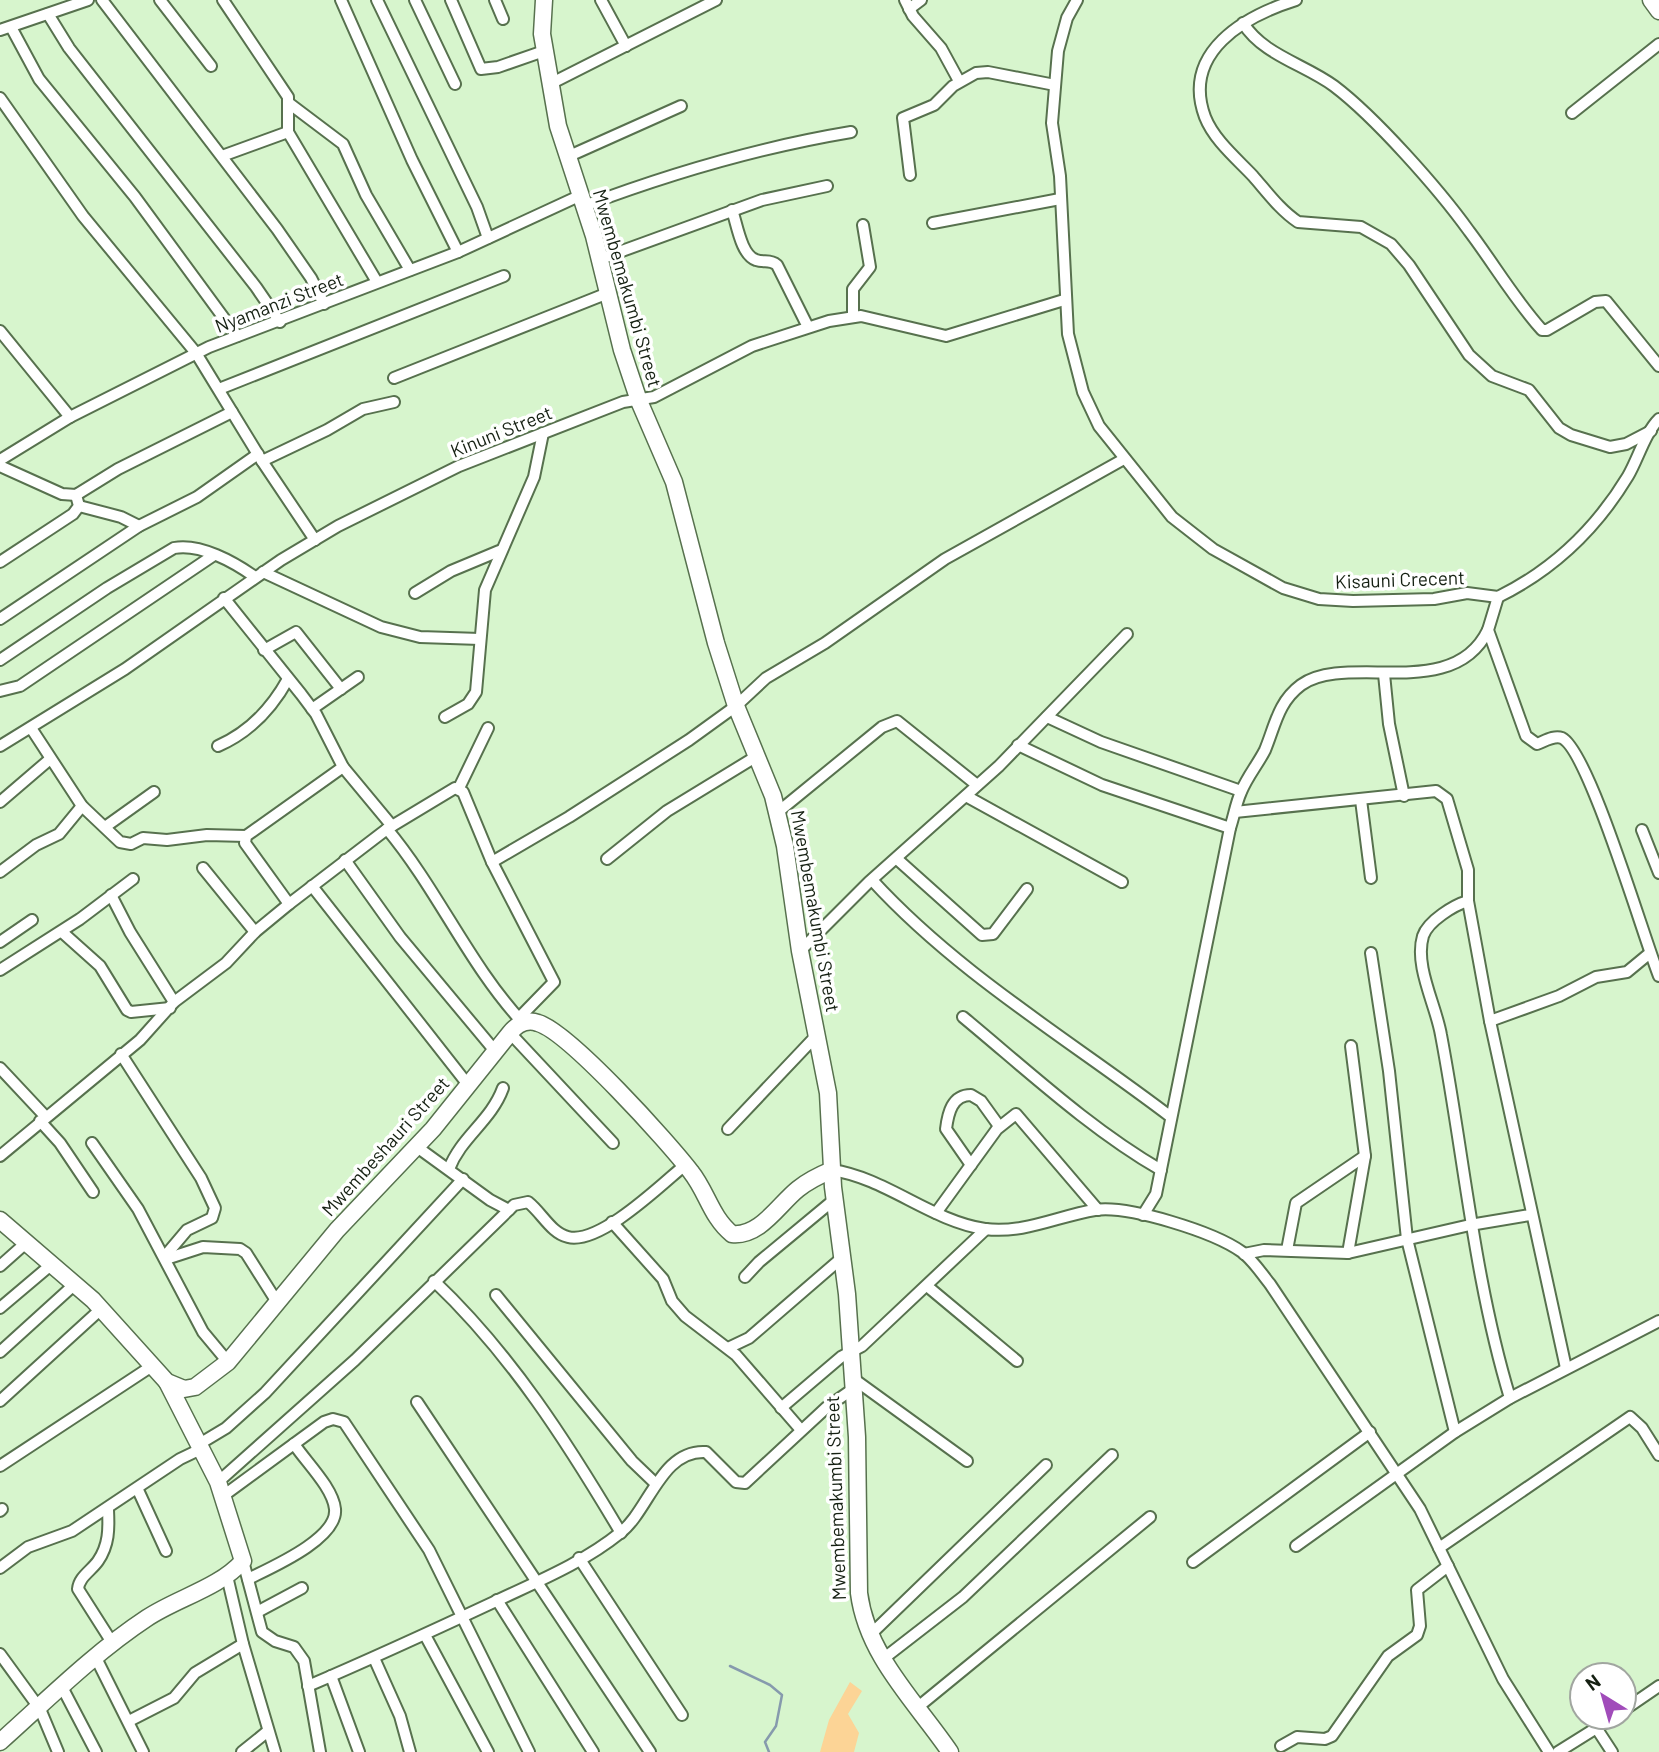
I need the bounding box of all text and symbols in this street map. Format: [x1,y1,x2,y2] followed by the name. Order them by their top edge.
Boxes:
[589,186,667,390] street label: Mwembemakumbi Street
[212,267,346,337] street label: Nyamanzi Street
[447,400,555,462] street label: Kinuni Street
[1335,565,1465,593] street label: Kisauni Crecent
[787,808,845,1014] street label: Mwembemakumbi Street
[316,1072,454,1220] street label: Mwembeshauri Street
[820,1395,850,1601] street label: Mwembemakumbi Street
[1568,1661,1638,1731] north arrow
[1580,1669,1604,1695] text: N

